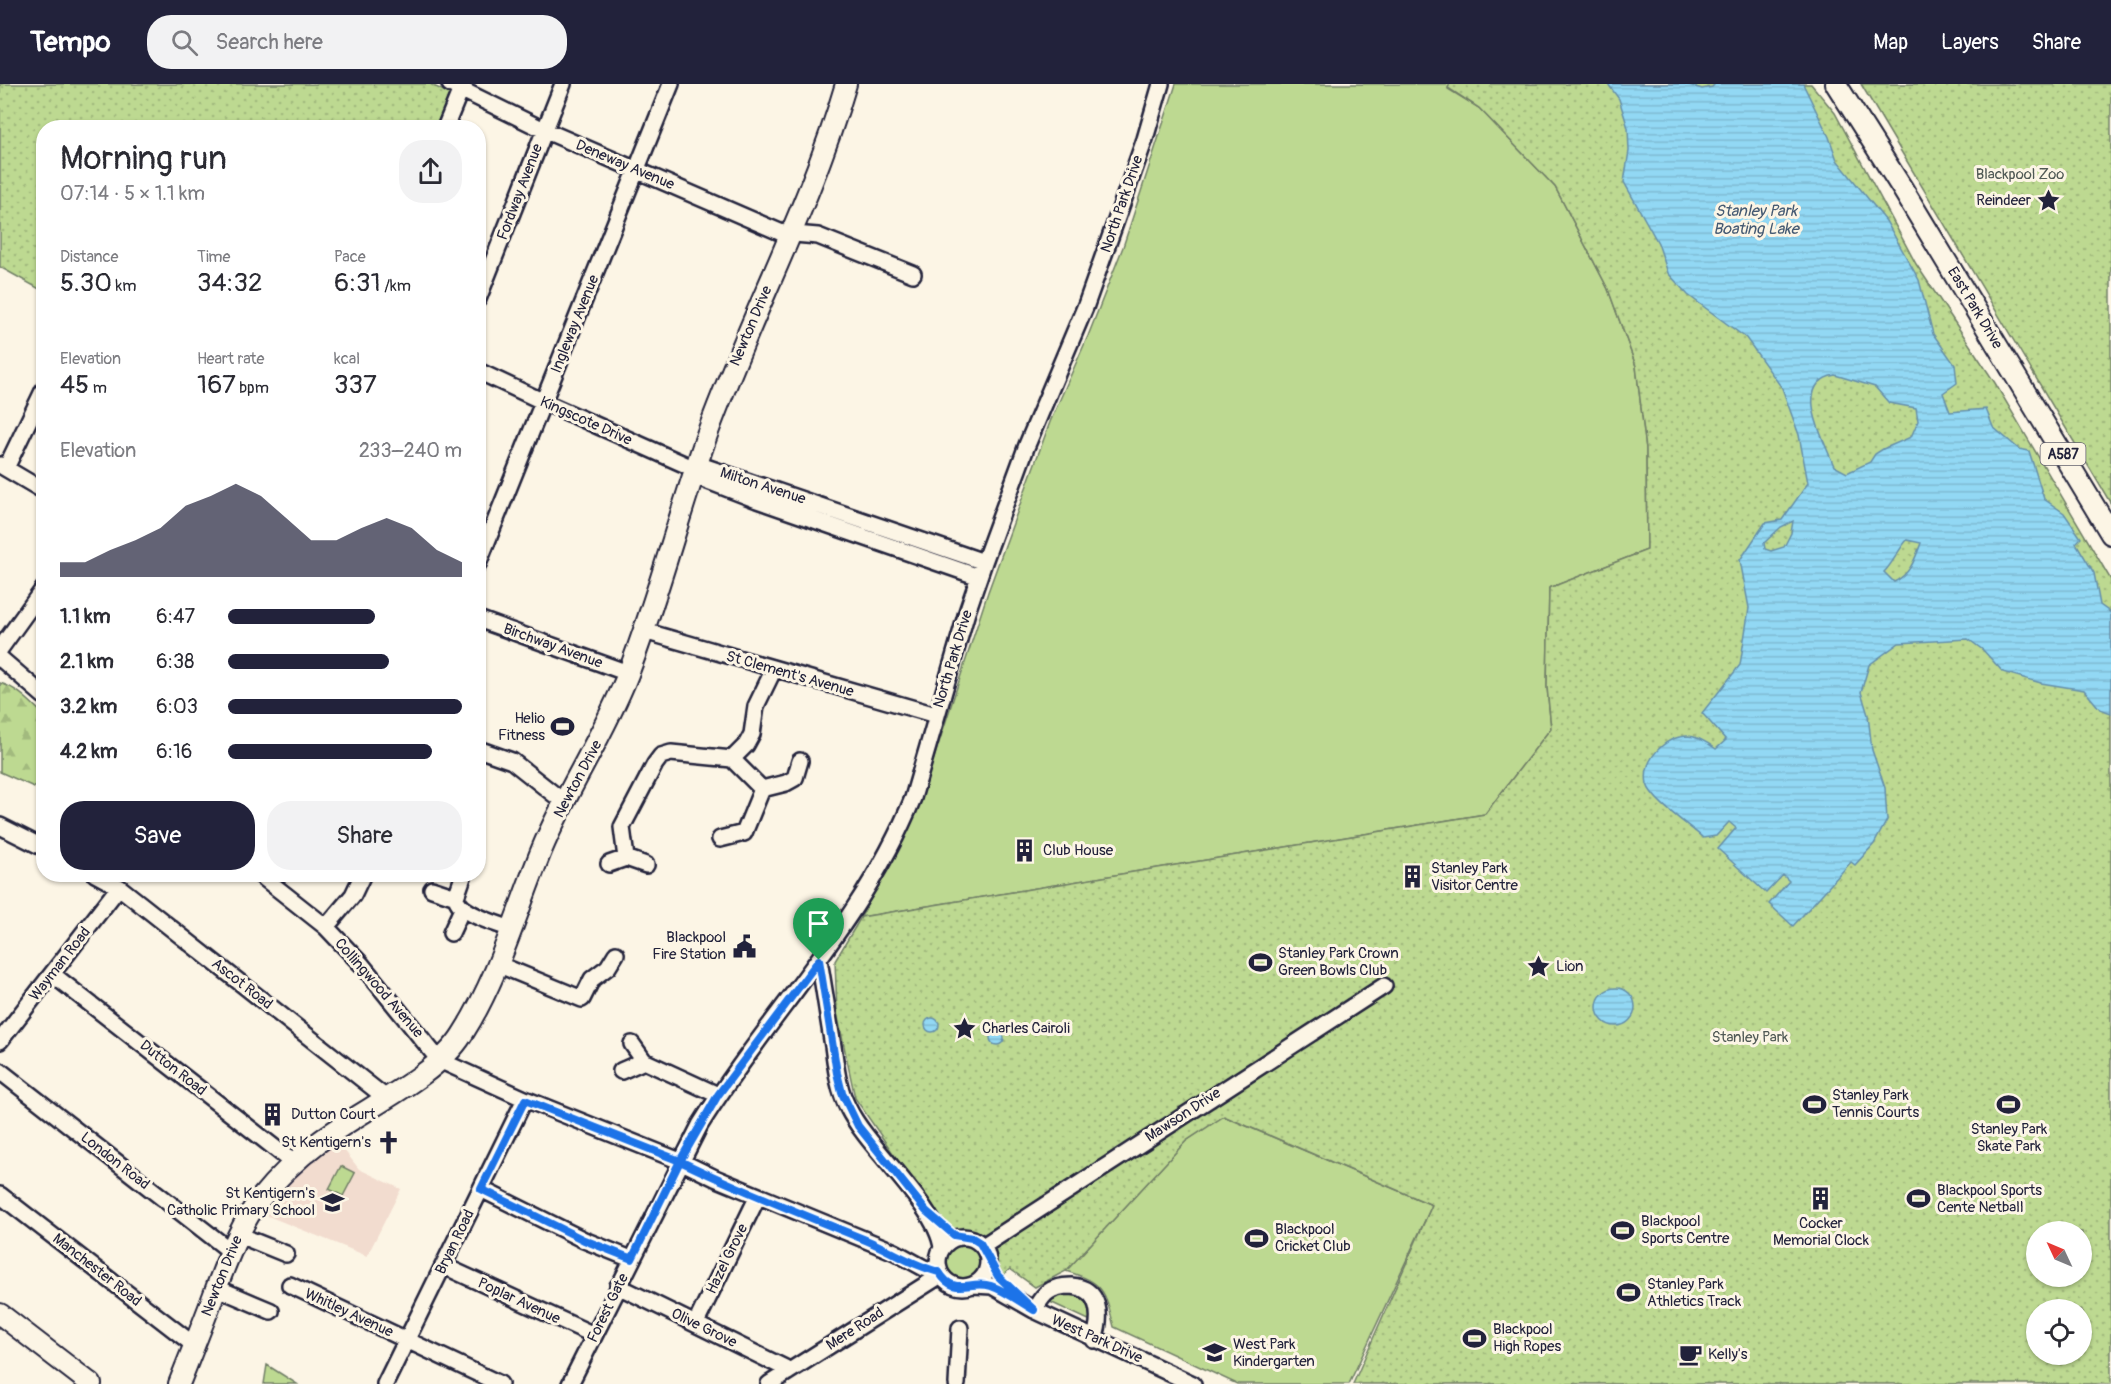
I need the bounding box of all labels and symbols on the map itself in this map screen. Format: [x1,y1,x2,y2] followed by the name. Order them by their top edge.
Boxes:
[573,136,678,195] street label: Deneway Avenue
[493,141,547,243] street label: Fordway Avenue
[1097,152,1148,255] street label: North Park Drive
[1976,165,2064,184] park label: Blackpool Zoo
[2036,187,2062,213] place icon: Reindeer
[1976,191,2032,210] place label: Reindeer
[1713,201,1801,239] water label: Stanley Park Boating Lake
[1943,264,2007,353] street label: East Park Drive
[547,272,604,376] street label: Ingleway Avenue
[726,282,777,369] street label: Newton Drive
[537,392,635,450] street label: Kingscote Drive
[2040,443,2086,465] road number: A587
[718,463,809,509] street label: Milton Avenue
[929,607,977,710] street label: North Park Drive
[501,619,606,673] street label: Birchway Avenue
[724,647,857,701] street label: St Clement's Avenue
[498,709,545,745] place label: Helio Fitness
[550,714,576,740] sports icon: Helio Fitness
[550,736,607,821] street label: Newton Drive
[1012,837,1038,863] building icon: Club House
[1043,841,1114,860] place label: Club House
[1431,859,1519,895] place label: Stanley Park Visitor Centre
[1400,864,1426,890] building icon: Stanley Park Visitor Centre
[793,898,844,960] pin
[25,923,95,1005] street label: Wayman Road
[652,928,726,964] place label: Blackpool Fire Station
[731,933,757,959] public building icon: Blackpool Fire Station
[331,934,428,1042] street label: Collingwood Avenue
[1278,944,1399,980] place label: Stanley Park Crown Green Bowls Club
[1247,949,1273,975] sports icon: Stanley Park Crown Green Bowls Club
[1525,953,1551,979] place icon: Lion
[208,954,276,1014] street label: Ascot Road
[1556,957,1584,976] place label: Lion
[951,1015,977,1041] place icon: Charles Cairoli
[982,1019,1070,1038] place label: Charles Cairoli
[1712,1028,1789,1047] park label: Stanley Park
[136,1036,210,1100] street label: Dutton Road
[1142,1083,1225,1146] street label: Mawson Drive
[1832,1086,1919,1122] place label: Stanley Park Tennis Courts
[1801,1091,1827,1117] sports icon: Stanley Park Tennis Courts
[1996,1092,2022,1118] sports icon: Stanley Park Skate Park
[260,1101,286,1127] building icon: Dutton Court
[291,1105,377,1124] place label: Dutton Court
[1971,1120,2048,1156] place label: Stanley Park Skate Park
[77,1128,153,1194] street label: London Road
[376,1129,402,1155] church icon: St Kentigern's
[281,1133,371,1152] place label: St Kentigern's
[1937,1181,2042,1217] place label: Blackpool Sports Cente Netball
[167,1184,315,1220] place label: St Kentigern's Catholic Primary School
[1808,1186,1834,1212] building icon: Cocker Memorial Clock
[1906,1186,1932,1212] sports icon: Blackpool Sports Cente Netball
[320,1189,346,1215] school or university icon: St Kentigern's Catholic Primary School
[431,1207,479,1277] street label: Bryan Road
[1641,1212,1730,1248] place label: Blackpool Sports Centre
[1773,1214,1870,1250] place label: Cocker Memorial Clock
[1610,1217,1636,1243] sports icon: Blackpool Sports Centre
[702,1220,752,1297] street label: Hazel Grove
[1275,1220,1351,1256] place label: Blackpool Cricket Club
[2026,1221,2092,1287] north arrow
[1244,1225,1270,1251] sports icon: Blackpool Cricket Club
[49,1229,145,1311] street label: Manchester Road
[197,1232,247,1319] street label: Newton Drive
[583,1270,633,1346] street label: Forest Gate
[475,1274,564,1329] street label: Poplar Avenue
[1647,1275,1742,1311] place label: Stanley Park Athletics Track
[1616,1280,1642,1306] sports icon: Stanley Park Athletics Track
[302,1284,397,1342] street label: Whitley Avenue
[823,1303,887,1355] street label: Mere Road
[668,1304,741,1352] street label: Olive Grove
[1048,1310,1146,1368] street label: West Park Drive
[1493,1320,1562,1356] place label: Blackpool High Ropes
[1462,1325,1488,1351] sports icon: Blackpool High Ropes
[1233,1335,1315,1371] place label: West Park Kindergarten
[1202,1340,1228,1366] school or university icon: West Park Kindergarten
[1677,1341,1703,1367] cafe icon: Kelly's
[1708,1345,1748,1364] place label: Kelly's

